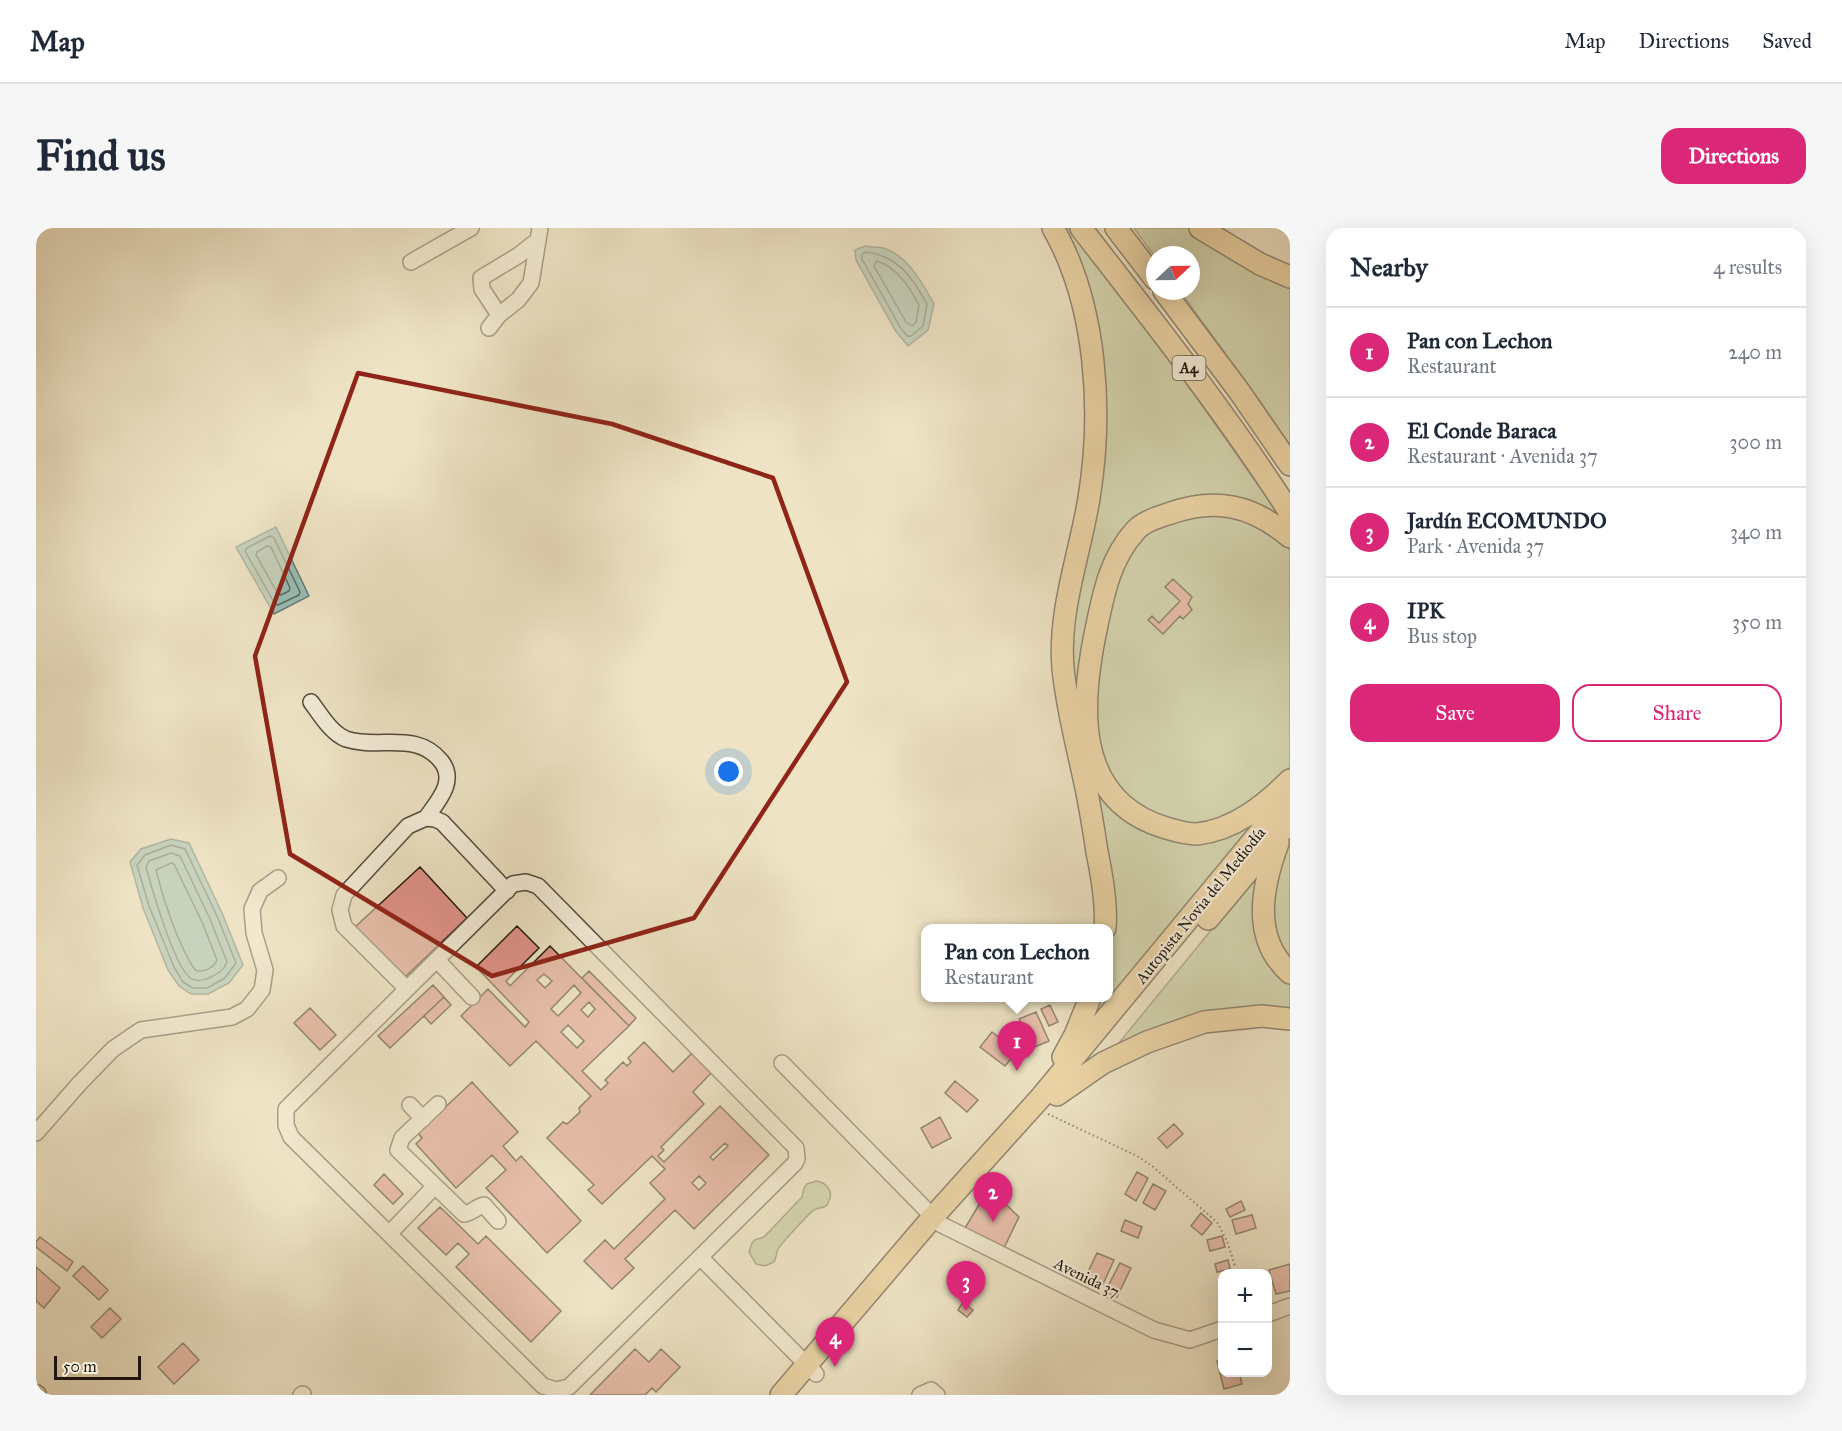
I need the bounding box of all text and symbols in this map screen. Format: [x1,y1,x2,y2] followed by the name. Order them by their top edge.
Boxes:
[30,24,85,59] text: Map
[1565,28,1606,54] text: Map
[1639,28,1729,54] text: Directions
[1762,28,1812,54] text: Saved
[1661,128,1806,184] button: Directions
[36,130,166,182] text: Find us
[1146,246,1200,300] north arrow
[1350,251,1428,283] text: Nearby
[1713,255,1782,279] text: 4 results
[1407,327,1552,354] text: Pan con Lechon
[1366,340,1373,364] text: 1
[1728,340,1782,364] text: 240 m
[1407,354,1497,378] text: Restaurant
[1172,356,1206,380] road number: A4
[1407,417,1557,444] text: El Conde Baraca
[1365,430,1374,454] text: 2
[1730,430,1782,454] text: 300 m
[1407,444,1598,468] text: Restaurant · Avenida 37
[1407,507,1607,534] text: Jardín ECOMUNDO
[1366,520,1374,544] text: 3
[1730,520,1782,544] text: 340 m
[1407,534,1544,558] text: Park · Avenida 37
[1407,597,1445,624] text: IPK
[1364,610,1375,634] text: 4
[1732,610,1782,634] text: 350 m
[1407,624,1477,648] text: Bus stop
[1350,684,1560,742] button: Save
[1572,684,1782,742] button: Share
[714,757,743,786] your location
[1131,823,1270,988] street label: Autopista Novia del Mediodía
[921,924,1113,1002] popup
[944,938,1090,965] text: Pan con Lechon
[944,965,1034,989] text: Restaurant
[998,1022,1036,1071] pin: 1
[974,1172,1012,1222] pin: 2
[1050,1253,1123,1301] street label: Avenida 37
[946,1262,986,1311] pin: 3
[1218,1269,1272,1377] map controls
[1218,1269,1272,1323] button: +
[816,1318,854,1367] pin: 4
[1218,1323,1272,1377] button: −
[54,1353,141,1380] scale bar
[63,1357,97,1376] text: 50 m

